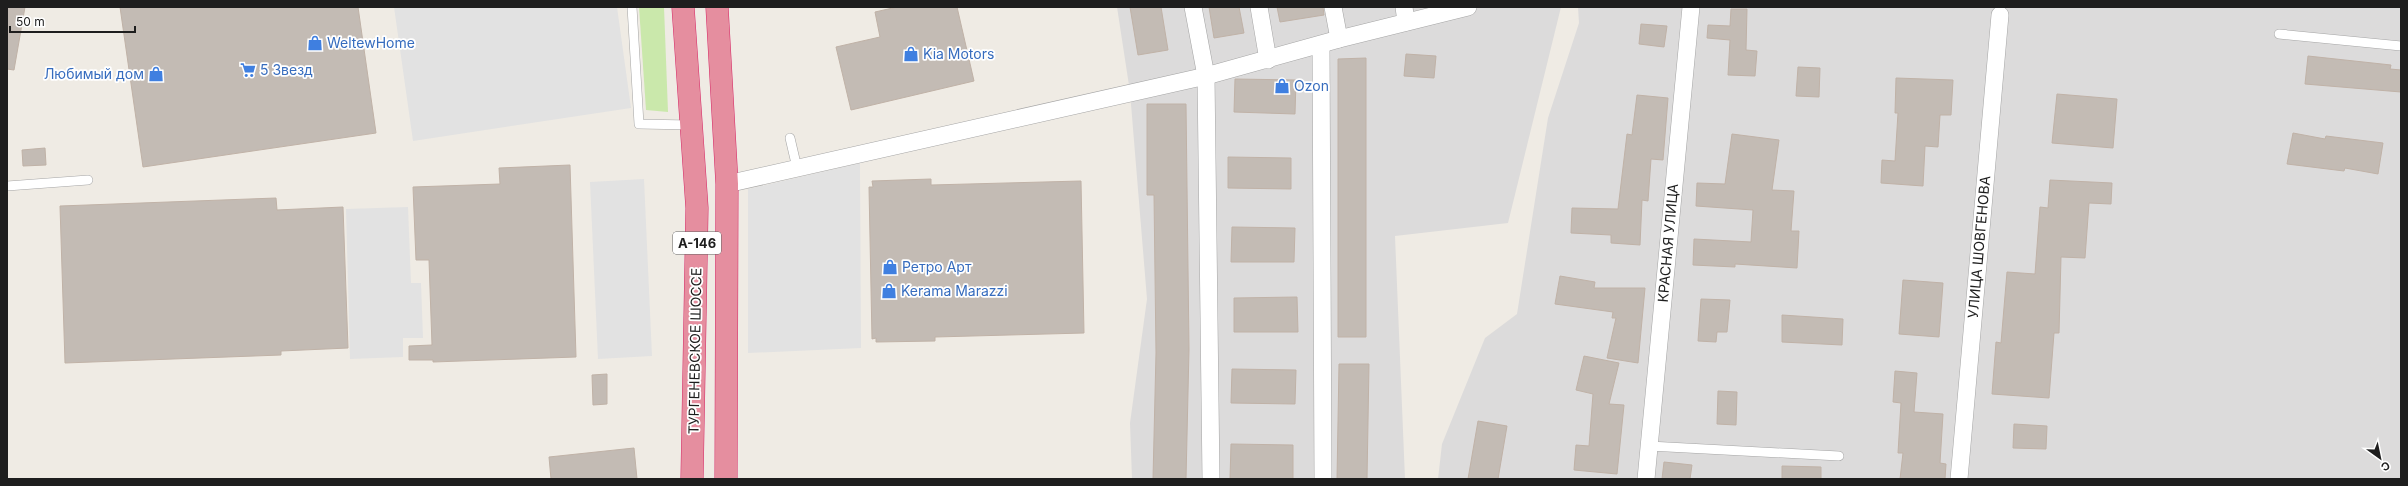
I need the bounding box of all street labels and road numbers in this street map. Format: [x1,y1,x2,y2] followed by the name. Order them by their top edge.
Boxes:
[1964,175,1993,319] street label: УЛИЦА ШОВГЕНОВА
[1654,182,1681,303] street label: КРАСНАЯ УЛИЦА
[673,232,721,254] road number: А-146
[685,268,704,434] street label: ТУРГЕНЕВСКОЕ ШОССЕ

